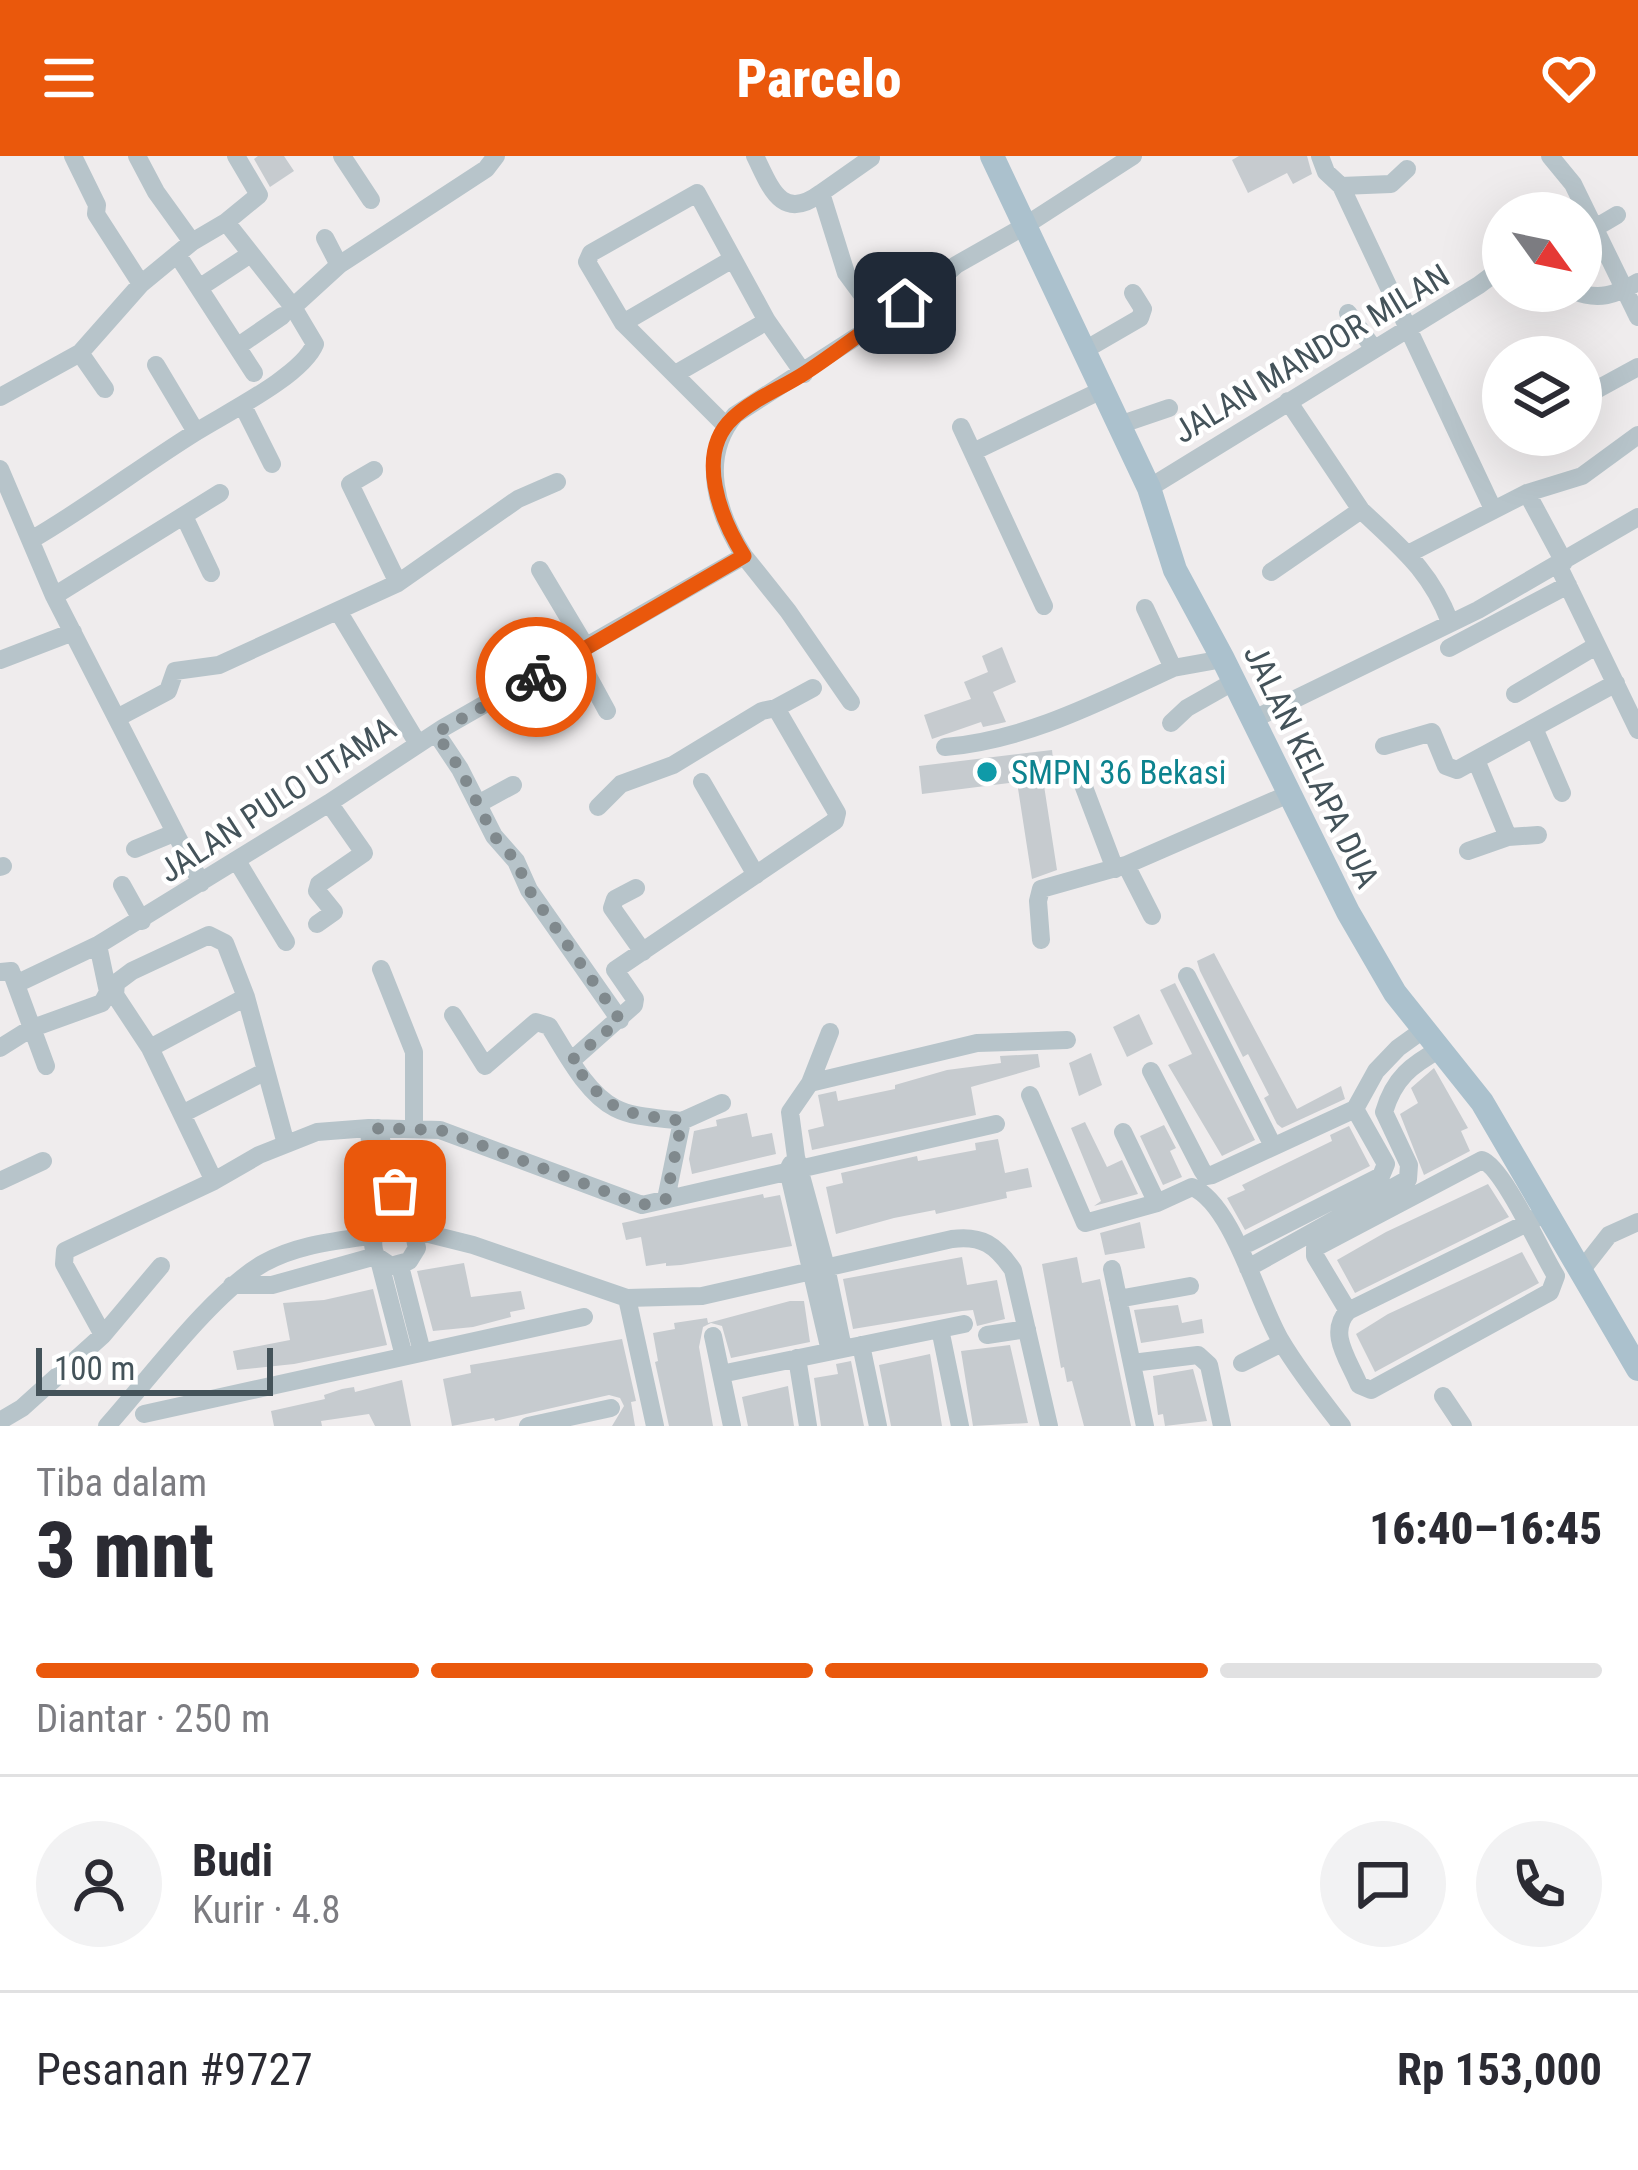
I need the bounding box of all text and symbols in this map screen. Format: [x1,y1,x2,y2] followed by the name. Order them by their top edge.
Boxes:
[36,45,102,111] icon: menu
[1536,45,1602,111] icon: heart
[736,47,902,110] text: Parcelo
[1482,192,1602,312] north arrow
[1482,192,1602,456] map controls
[854,252,956,354] pin
[1166,256,1456,451] street label: JALAN MANDOR MILAN
[872,270,938,336] icon: home
[1482,336,1602,456] button: layers
[476,617,596,737] courier
[1236,638,1387,894] street label: JALAN KELAPA DUA
[503,644,569,710] icon: bike
[152,708,403,890] street label: JALAN PULO UTAMA
[1011,753,1226,792] place label: SMPN 36 Bekasi
[974,759,1000,785] marker: SMPN 36 Bekasi
[344,1140,446,1242] pin
[362,1158,428,1224] icon: bag
[36,1342,273,1395] scale bar
[54,1349,135,1388] text: 100 m
[36,1460,207,1506] text: Tiba dalam
[1369,1502,1602,1555] text: 16:40–16:45
[36,1505,214,1596] text: 3 mnt
[36,1696,270,1742] text: Diantar · 250 m
[36,1821,162,1947] button: person
[1320,1821,1446,1947] button: chat
[1476,1821,1602,1947] button: phone
[192,1834,273,1887] text: Budi
[192,1887,341,1933] text: Kurir · 4.8
[36,2043,313,2096] text: Pesanan #9727
[1397,2043,1602,2096] text: Rp 153,000

